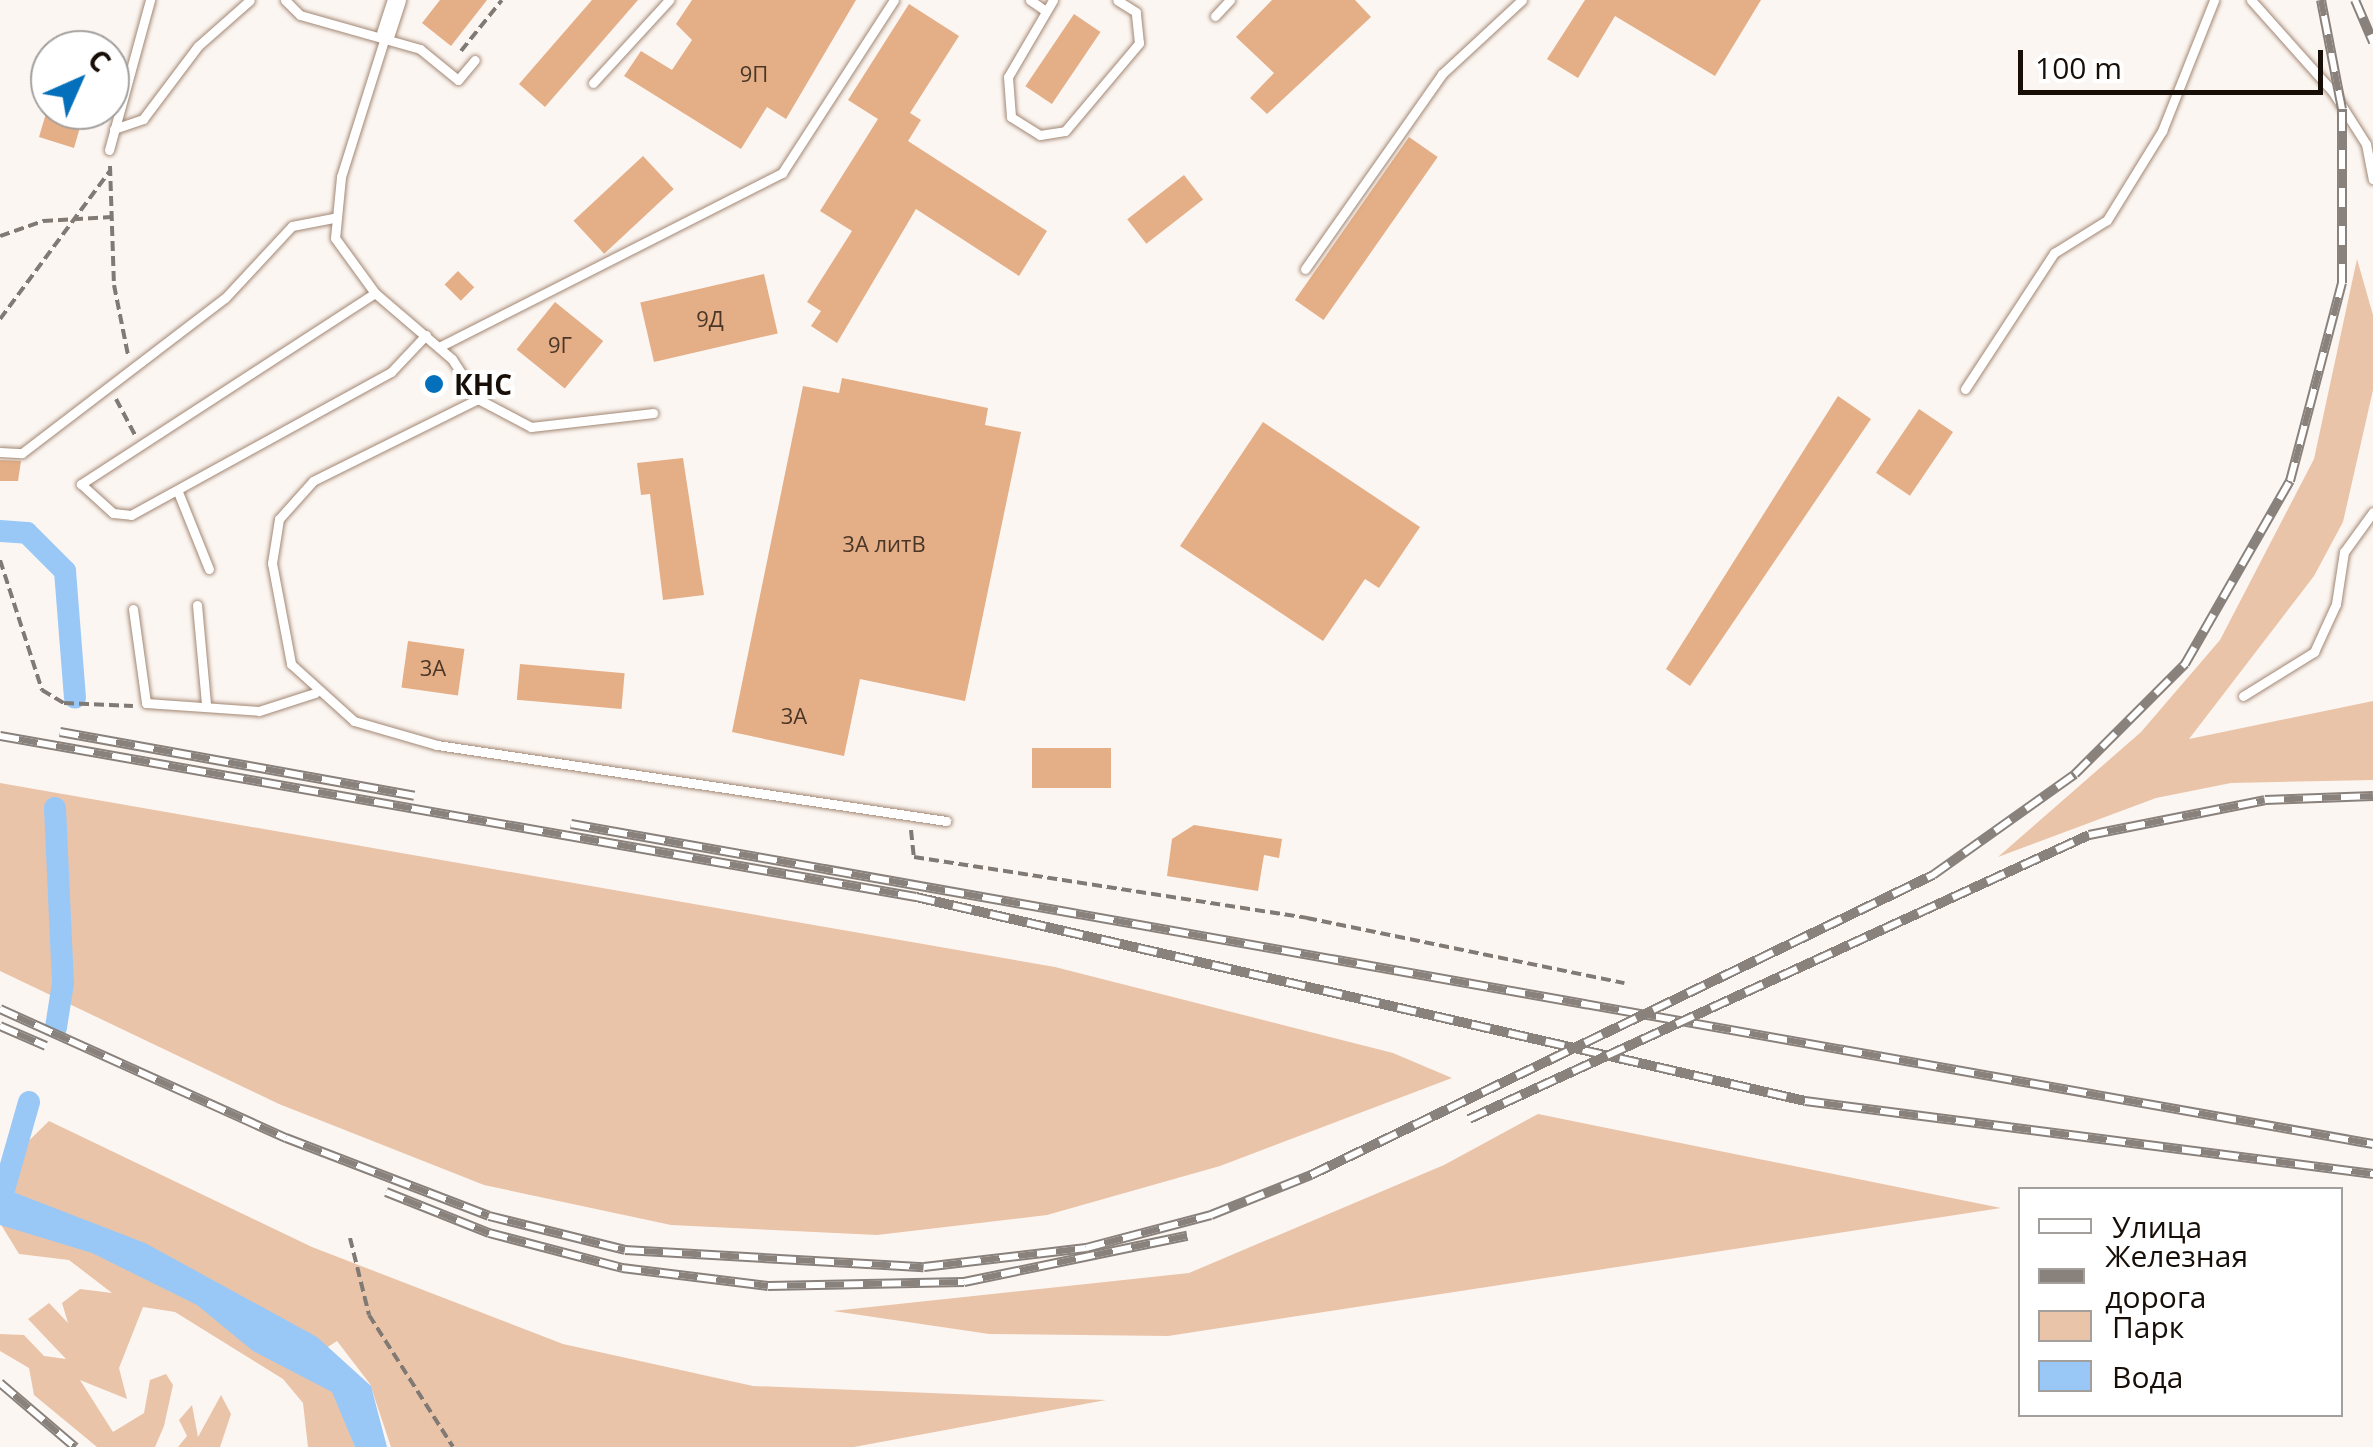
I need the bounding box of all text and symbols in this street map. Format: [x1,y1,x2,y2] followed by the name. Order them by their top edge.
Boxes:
[30,30,130,130] north arrow
[2023,30,2328,92] scale bar
[80,40,120,80] text: С
[2035,47,2122,88] text: 100 m
[740,61,768,87] house number: 9П
[696,306,724,332] house number: 9Д
[548,332,572,358] house number: 9Г
[454,367,512,401] place label: КНС
[423,373,445,395] marker: КНС
[842,531,926,557] house number: 3А литВ
[420,655,446,681] house number: 3А
[781,703,807,729] house number: 3А
[2018,1187,2343,1417] legend
[2112,1206,2202,1247] text: Улица
[2105,1235,2248,1317] text: Железная дорога
[2112,1306,2184,1347] text: Парк
[2112,1356,2183,1397] text: Вода

